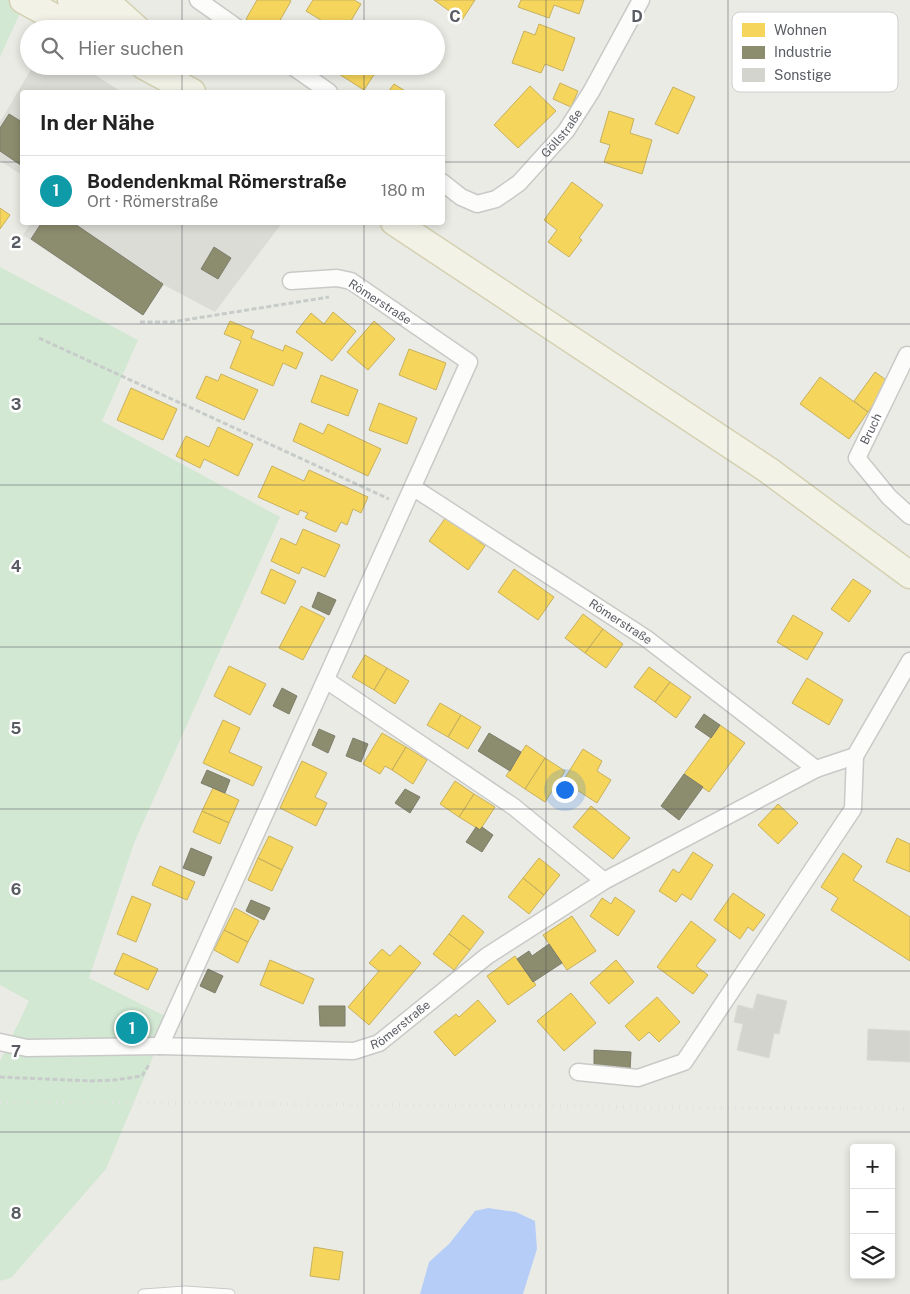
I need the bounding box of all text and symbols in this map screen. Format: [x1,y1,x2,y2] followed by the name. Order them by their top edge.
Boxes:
[449,7,461,26] text: C
[631,7,643,26] text: D
[732,12,898,92] legend
[20,20,445,75] search box
[774,22,827,38] text: Wohnen
[38,34,66,62] icon: search
[78,37,184,59] text: Hier suchen
[774,44,832,60] text: Industrie
[774,67,832,83] text: Sonstige
[538,106,585,161] street label: Göllstraße
[40,110,155,135] text: In der Nähe
[87,170,347,192] text: Bodendenkmal Römerstraße
[53,181,59,200] text: 1
[381,181,425,200] text: 180 m
[87,192,218,211] text: Ort · Römerstraße
[11,233,21,252] text: 2
[346,276,414,328] street label: Römerstraße
[11,395,21,414] text: 3
[857,411,885,447] street label: Bruch
[11,557,22,576] text: 4
[586,596,655,647] street label: Römerstraße
[11,719,22,738] text: 5
[552,777,578,803] your location
[11,880,21,899] text: 6
[369,997,433,1052] street label: Römerstraße
[116,1009,148,1047] pin: 1
[11,1042,21,1061] text: 7
[850,1144,895,1279] map controls
[850,1144,895,1189] button: +
[850,1189,895,1234] button: −
[11,1204,22,1223] text: 8
[850,1234,895,1279] button: layers

